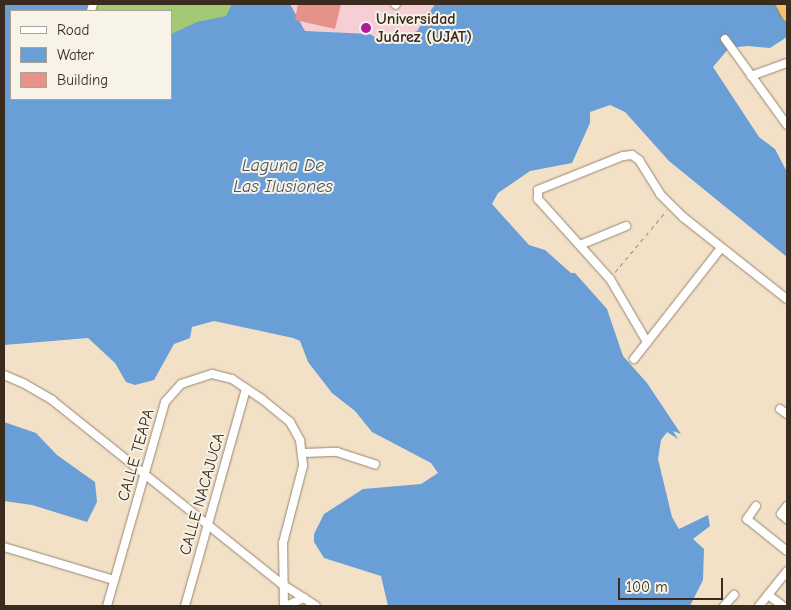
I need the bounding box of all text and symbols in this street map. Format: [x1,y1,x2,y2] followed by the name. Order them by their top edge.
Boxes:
[376,9,472,47] place label: Universidad Juárez (UJAT)
[10,10,172,100] legend
[57,21,89,39] text: Road
[360,22,372,34] marker: Universidad Juárez (UJAT)
[57,46,94,64] text: Water
[57,71,108,89] text: Building
[233,156,333,198] water label: Laguna De Las Ilusiones
[114,407,158,503] street label: CALLE TEAPA
[175,431,229,557] street label: CALLE NACAJUCA
[621,568,726,600] scale bar
[626,578,668,596] text: 100 m

